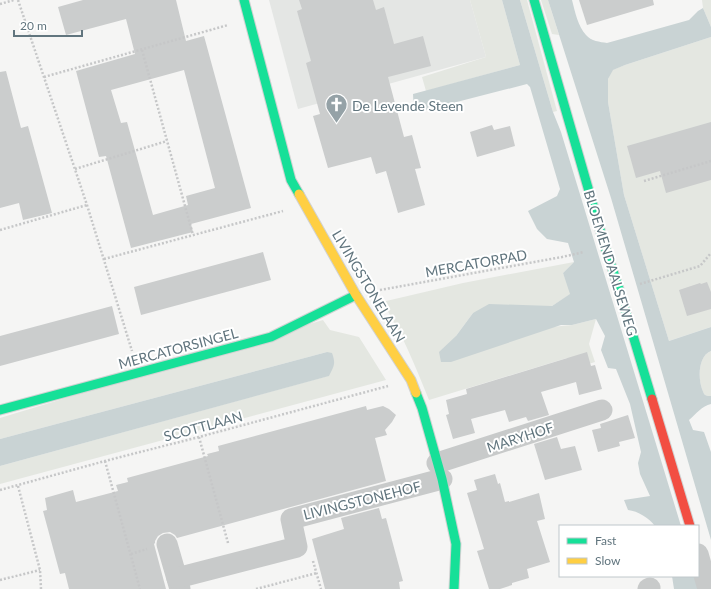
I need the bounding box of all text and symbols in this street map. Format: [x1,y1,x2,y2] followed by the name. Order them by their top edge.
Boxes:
[14,12,82,38] scale bar
[20,18,47,33] text: 20 m
[324,92,350,125] church icon: De Levende Steen
[352,97,463,114] place label: De Levende Steen
[581,188,641,338] street label: BLOEMENDAALSEWEG
[329,227,409,345] street label: LIVINGSTONELAAN
[424,246,528,280] street label: MERCATORPAD
[116,324,240,372] street label: MERCATORSINGEL
[162,407,244,445] street label: SCOTTLAAN
[484,418,556,456] street label: MARYHOF
[301,477,423,523] street label: LIVINGSTONEHOF
[559,525,699,577] legend
[595,533,617,548] text: Fast
[595,553,621,568] text: Slow

